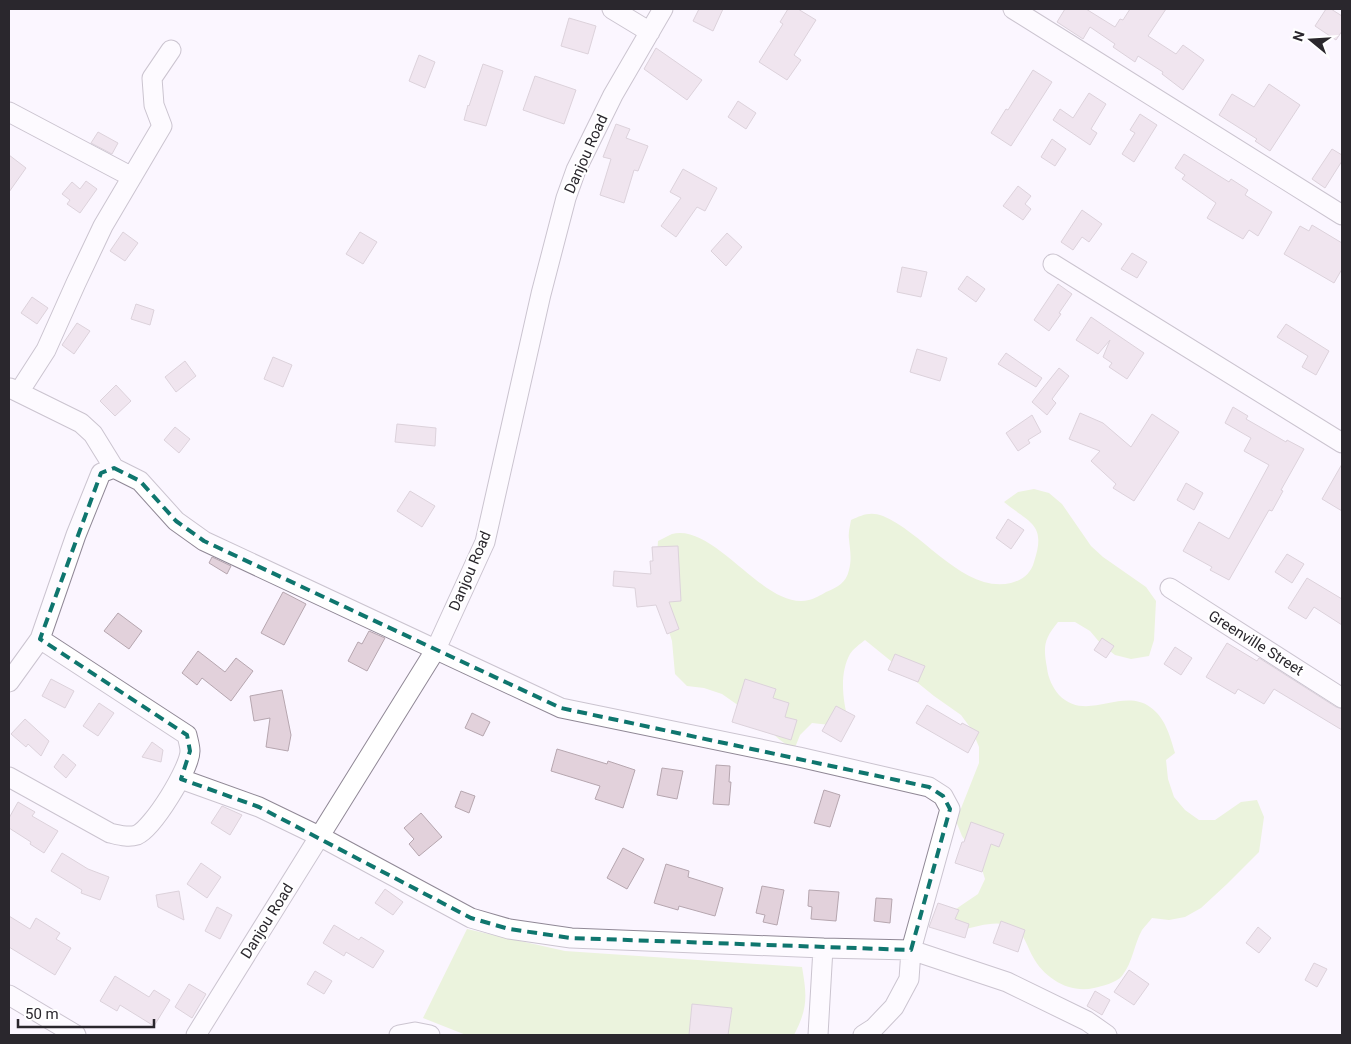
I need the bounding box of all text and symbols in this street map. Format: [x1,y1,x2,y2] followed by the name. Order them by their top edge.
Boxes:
[1286,15,1336,65] north arrow
[1289,29,1308,43] text: N
[561,112,611,196] street label: Danjou Road
[445,528,495,614] street label: Danjou Road
[1205,607,1307,680] street label: Greenville Street
[237,880,297,962] street label: Danjou Road
[18,996,154,1028] scale bar
[25,1005,59,1023] text: 50 m

